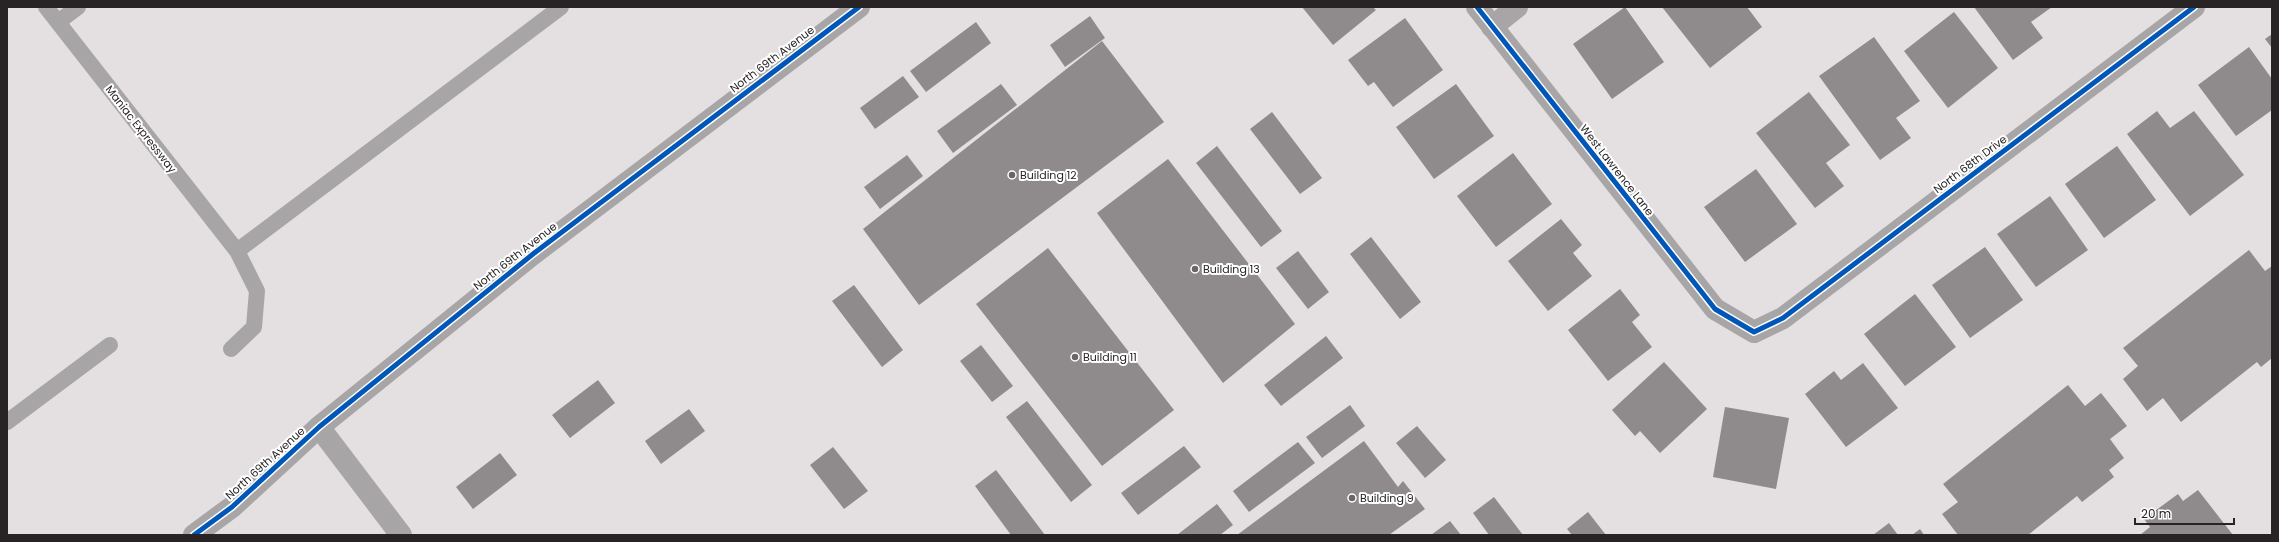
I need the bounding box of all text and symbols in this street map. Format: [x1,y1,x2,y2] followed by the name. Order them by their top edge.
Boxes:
[726,22,818,96] street label: North 69th Avenue
[102,82,181,177] street label: Maniac Expressway
[1576,121,1658,219] street label: West Lawrence Lane
[1930,131,2010,197] street label: North 68th Drive
[1020,167,1077,183] place label: Building 12
[1007,170,1017,180] marker: Building 12
[470,218,560,294] street label: North 69th Avenue
[1203,261,1260,277] place label: Building 13
[1190,264,1200,274] marker: Building 13
[1083,349,1137,365] place label: Building 11
[1070,352,1080,362] marker: Building 11
[222,423,308,503] street label: North 69th Avenue
[1360,490,1414,506] place label: Building 9
[1347,493,1357,503] marker: Building 9
[2135,500,2234,526] scale bar
[2141,505,2171,522] text: 20 m

